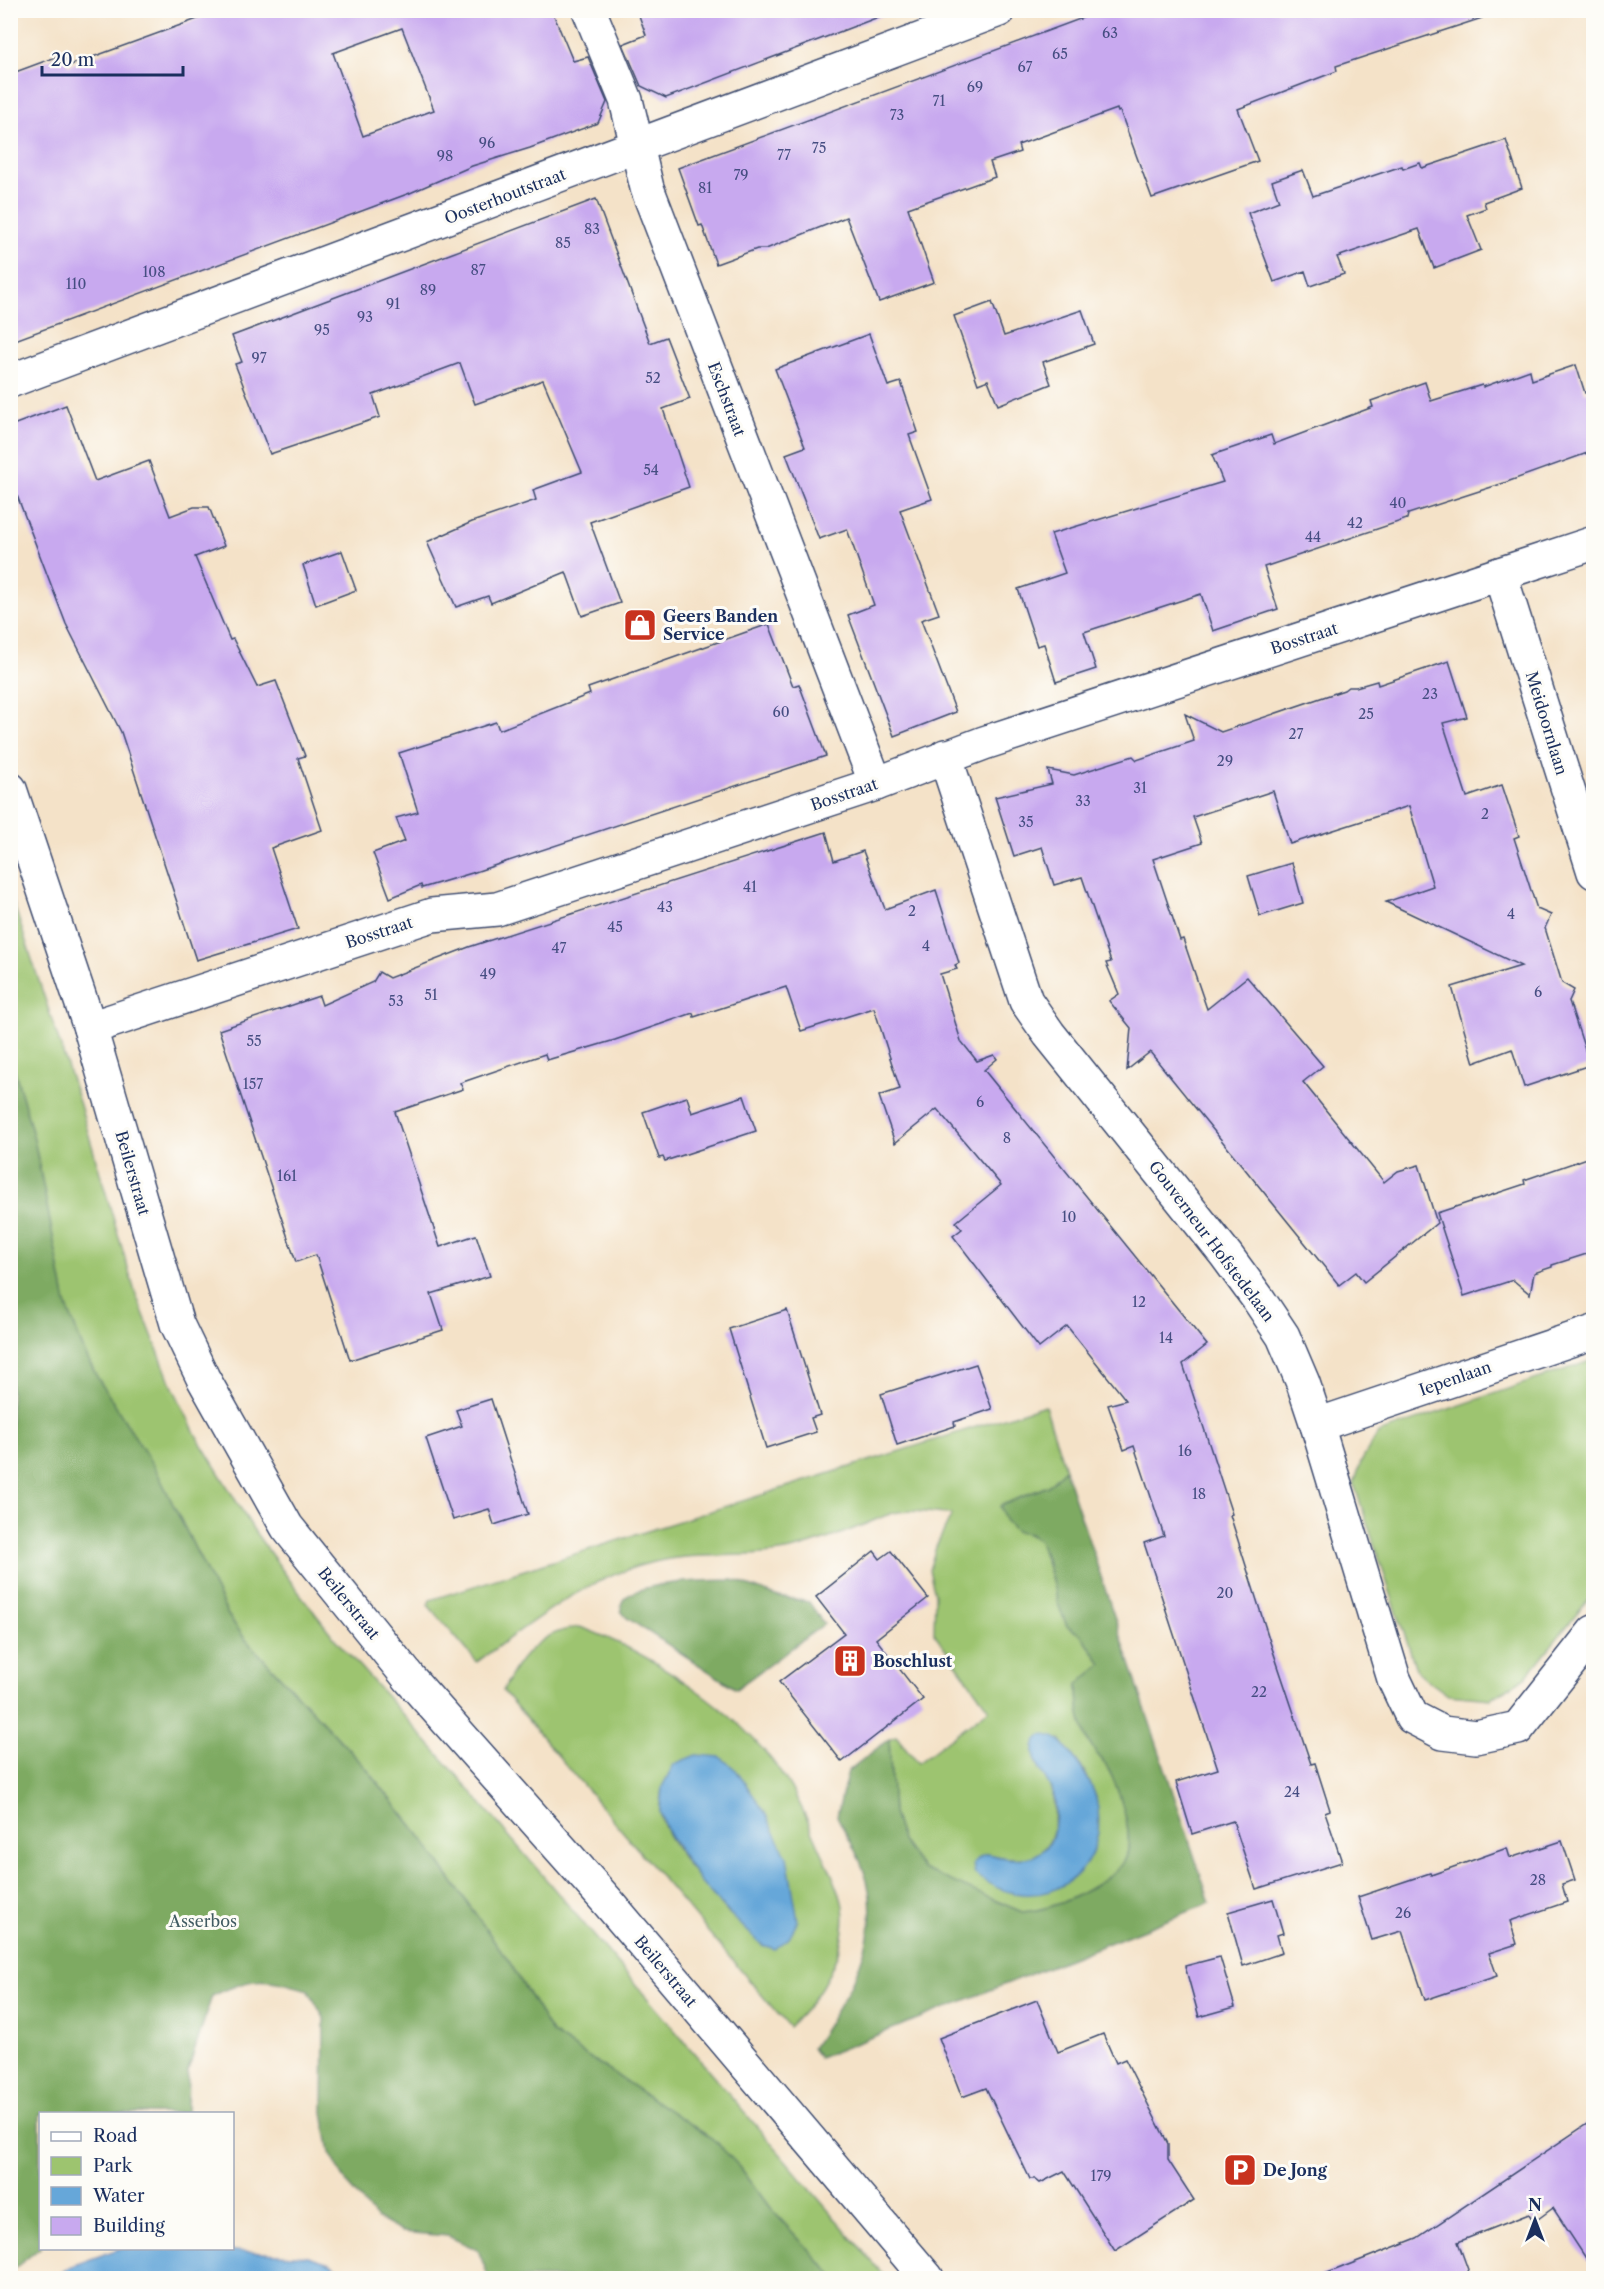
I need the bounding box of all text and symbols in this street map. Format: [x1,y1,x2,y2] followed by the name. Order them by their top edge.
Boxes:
[1102,24,1118,42] house number: 63
[42,39,183,77] scale bar
[1052,45,1068,63] house number: 65
[51,49,95,71] text: 20 m
[1018,58,1033,76] house number: 67
[967,78,983,96] house number: 69
[933,92,945,110] house number: 71
[890,106,904,124] house number: 73
[479,134,495,152] house number: 96
[812,139,826,157] house number: 75
[777,146,791,164] house number: 77
[437,147,453,165] house number: 98
[441,164,569,228] street label: Oosterhoutstraat
[733,166,749,184] house number: 79
[698,179,712,197] house number: 81
[584,220,600,238] house number: 83
[555,234,571,252] house number: 85
[470,261,486,279] house number: 87
[142,263,166,281] house number: 108
[66,275,86,293] house number: 110
[420,281,436,299] house number: 89
[386,295,400,313] house number: 91
[357,308,373,326] house number: 93
[314,321,330,339] house number: 95
[251,349,267,367] house number: 97
[704,359,750,439] street label: Eschstraat
[645,369,661,387] house number: 52
[643,461,659,479] house number: 54
[1390,494,1407,512] house number: 40
[1347,514,1363,532] house number: 42
[1305,528,1321,546] house number: 44
[663,606,778,644] place label: Geers Banden Service
[622,607,658,643] shop icon: Geers Banden Service
[1268,618,1341,658] street label: Bosstraat
[1522,669,1572,777] street label: Meidoornlaan
[1422,685,1438,703] house number: 23
[772,703,790,721] house number: 60
[1358,705,1374,723] house number: 25
[1289,725,1304,743] house number: 27
[1217,752,1233,770] house number: 29
[808,773,881,815] street label: Bosstraat
[1133,779,1147,797] house number: 31
[1075,792,1091,810] house number: 33
[1481,805,1489,823] house number: 2
[1018,813,1034,831] house number: 35
[743,878,757,896] house number: 41
[657,898,673,916] house number: 43
[908,902,916,920] house number: 2
[1507,905,1515,923] house number: 4
[343,912,416,952] street label: Bosstraat
[607,918,623,936] house number: 45
[922,937,930,955] house number: 4
[552,939,567,957] house number: 47
[480,965,496,983] house number: 49
[1534,983,1542,1001] house number: 6
[424,986,438,1004] house number: 51
[388,992,404,1010] house number: 53
[246,1032,262,1050] house number: 55
[243,1075,263,1093] house number: 157
[976,1093,984,1111] house number: 6
[111,1128,155,1218] street label: Beilerstraat
[1003,1129,1011,1147] house number: 8
[1145,1157,1279,1325] street label: Gouverneur Hofstedelaan
[277,1167,297,1185] house number: 161
[1062,1208,1076,1226] house number: 10
[1132,1293,1146,1311] house number: 12
[1159,1329,1173,1347] house number: 14
[1416,1356,1494,1400] street label: Iepenlaan
[1178,1442,1192,1460] house number: 16
[1192,1485,1206,1503] house number: 18
[314,1563,384,1643] street label: Beilerstraat
[1217,1584,1234,1602] house number: 20
[832,1643,868,1679] building icon: Boschlust
[873,1651,953,1671] place label: Boschlust
[1251,1683,1267,1701] house number: 22
[1284,1783,1300,1801] house number: 24
[1530,1871,1546,1889] house number: 28
[1395,1904,1411,1922] house number: 26
[168,1911,237,1931] park label: Asserbos
[630,1931,702,2011] street label: Beilerstraat
[39,2112,234,2250] legend
[93,2125,138,2147] text: Road
[1222,2152,1258,2188] parking icon: De Jong
[93,2155,134,2177] text: Park
[1263,2160,1328,2180] place label: De Jong
[1091,2167,1112,2185] house number: 179
[92,2185,145,2207] text: Water
[1505,2190,1565,2250] north arrow
[1528,2195,1542,2215] text: N
[93,2215,165,2237] text: Building

